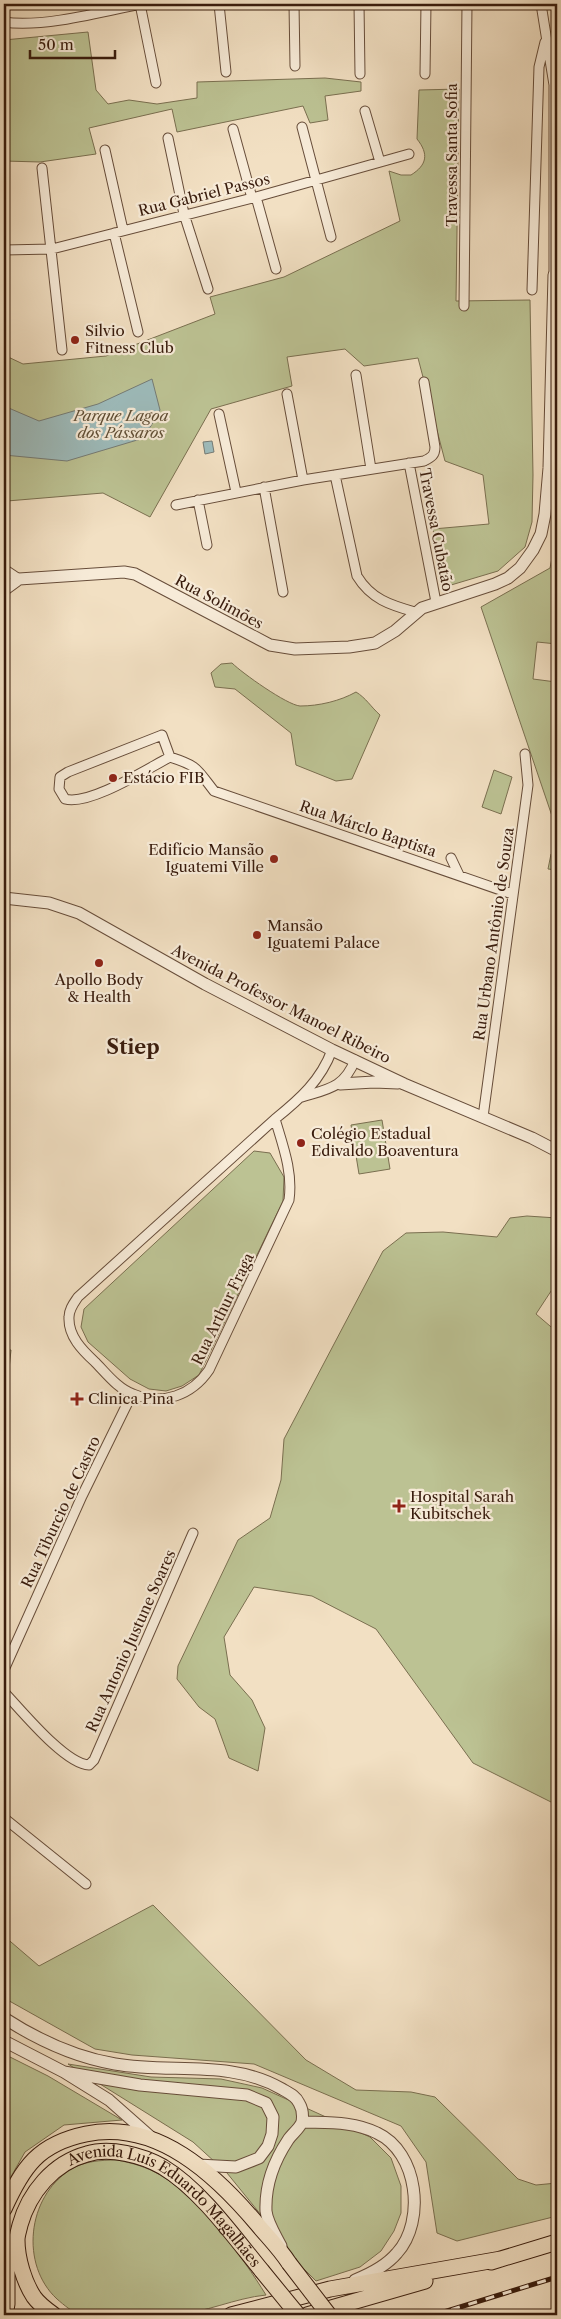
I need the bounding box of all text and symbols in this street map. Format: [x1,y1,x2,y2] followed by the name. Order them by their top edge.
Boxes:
[30,28,115,60] scale bar
[38,35,74,54] text: 50 m
[442,83,461,227] street label: Travessa Santa Sofia
[136,169,272,220] street label: Rua Gabriel Passos
[85,321,174,357] place label: Silvio Fitness Club
[69,334,81,346] marker: Silvio Fitness Club
[72,406,169,442] park label: Parque Lagoa dos Pássaros
[415,467,458,593] street label: Travessa Cubatão
[172,570,267,633] street label: Rua Solimões
[123,768,204,787] place label: Estácio FIB
[107,772,119,784] marker: Estácio FIB
[297,796,439,861] street label: Rua Márclo Baptista
[469,826,518,1042] street label: Rua Urbano Antônio de Souza
[148,840,264,876] place label: Edifício Mansão Iguatemi Ville
[268,853,280,865] marker: Edifício Mansão Iguatemi Ville
[267,916,380,952] place label: Mansão Iguatemi Palace
[251,929,263,941] marker: Mansão Iguatemi Palace
[168,939,394,1067] street label: Avenida Professor Manoel Ribeiro
[93,957,105,969] marker: Apollo Body & Health
[54,970,144,1006] place label: Apollo Body & Health
[106,1035,160,1059] district label: Stiep
[311,1124,459,1160] place label: Colégio Estadual Edivaldo Boaventura
[295,1137,307,1149] marker: Colégio Estadual Edivaldo Boaventura
[187,1250,258,1368] street label: Rua Arthur Fraga
[88,1389,174,1408] place label: Clinica Pina
[70,1392,84,1406] marker: Clinica Pina
[17,1433,104,1591] street label: Rua Tiburcio de Castro
[410,1487,515,1523] place label: Hospital Sarah Kubitschek
[392,1499,406,1513] marker: Hospital Sarah Kubitschek
[82,1547,179,1735] street label: Rua Antonio Justune Soares
[63,2141,265,2271] street label: Avenida Luís Eduardo Magalhães

